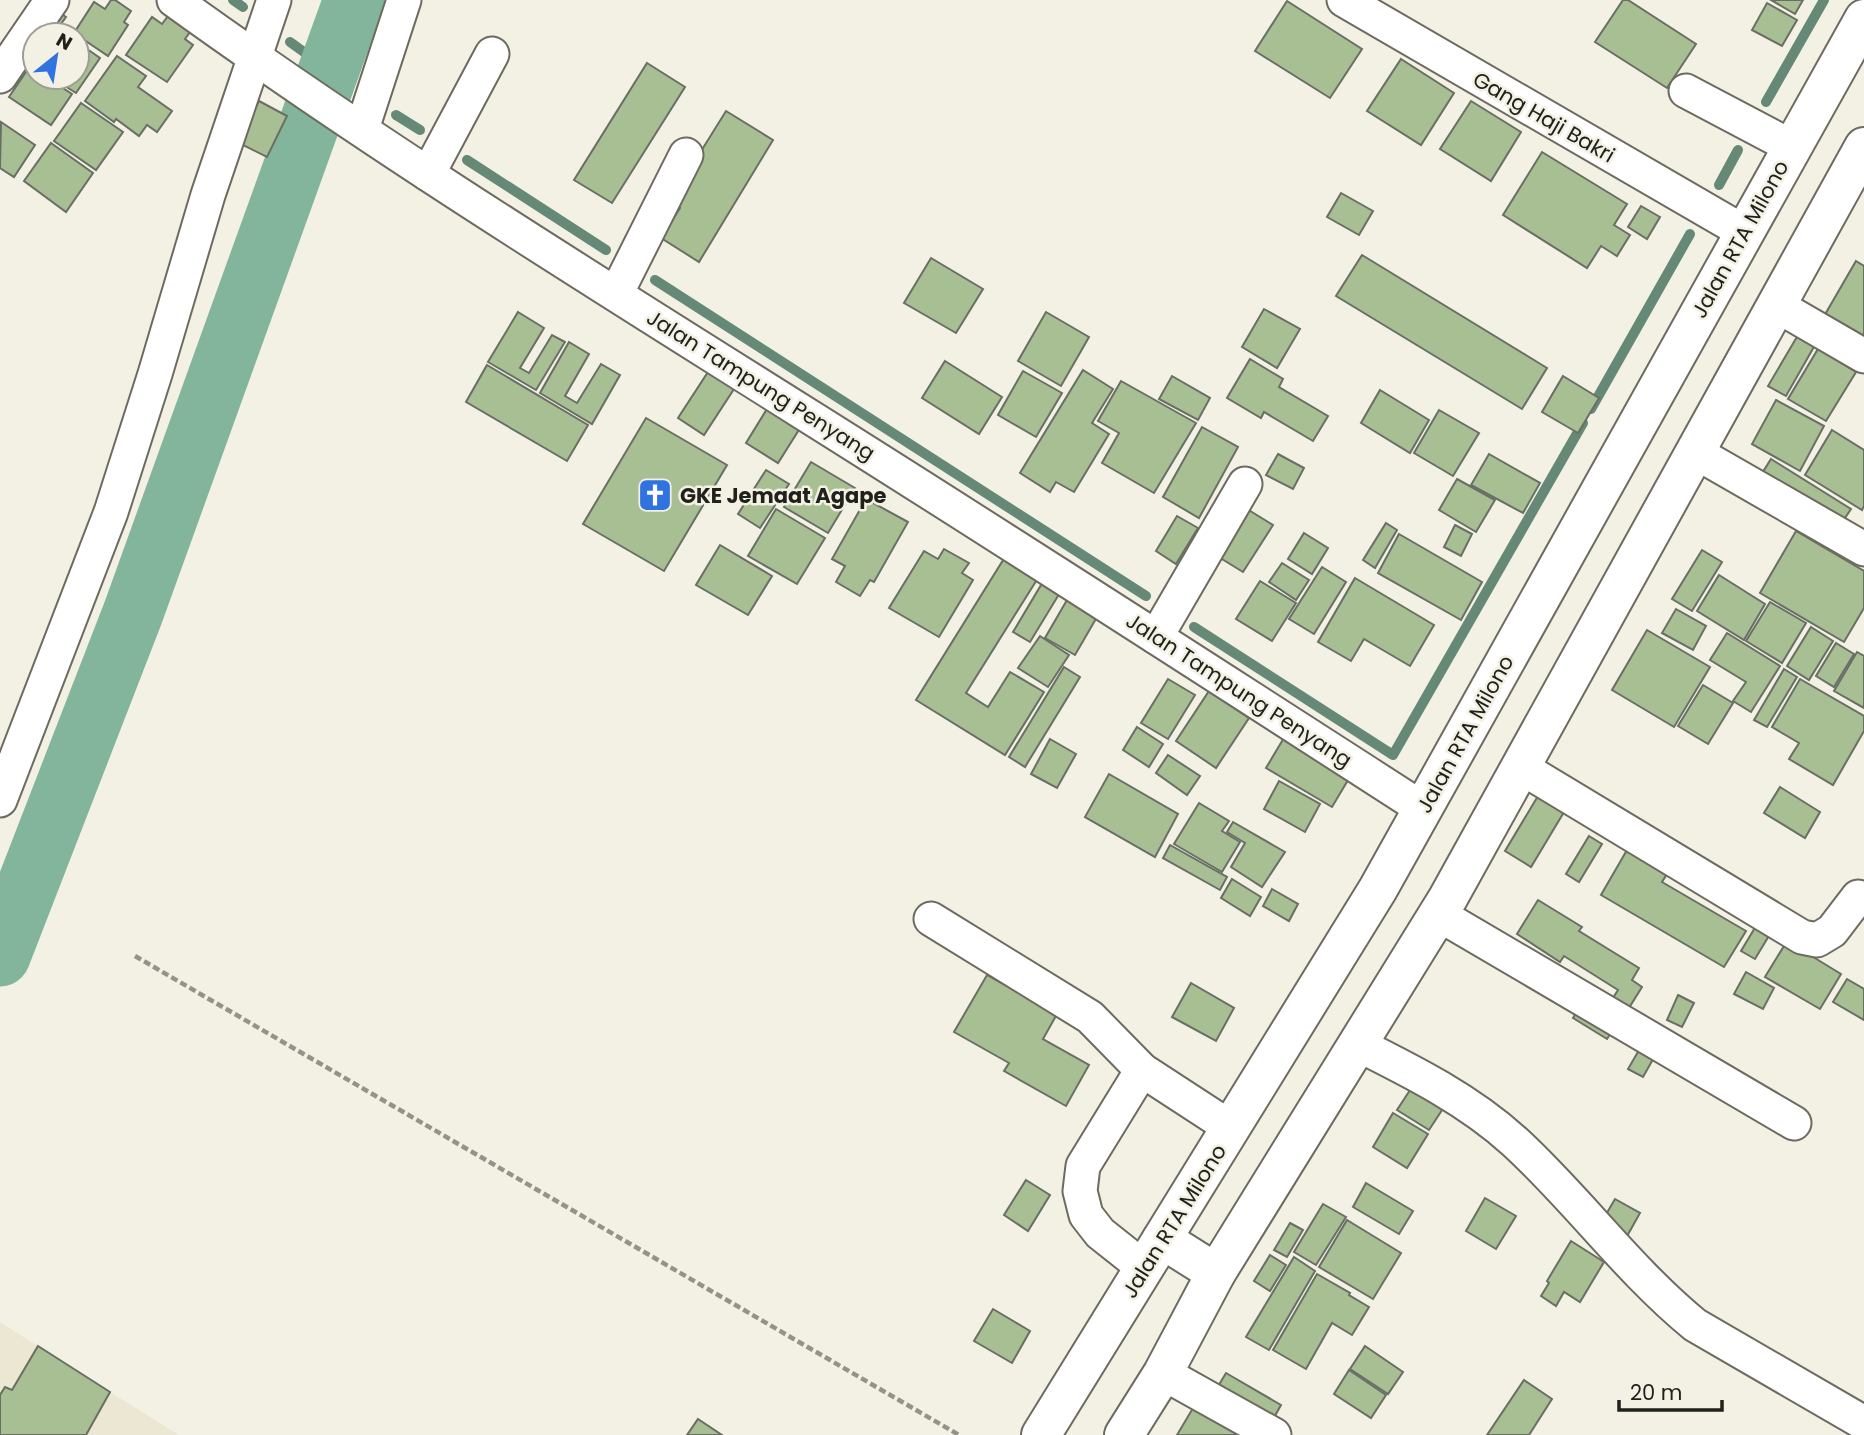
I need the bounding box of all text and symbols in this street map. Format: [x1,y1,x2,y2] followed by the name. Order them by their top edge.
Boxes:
[21,21,91,91] north arrow
[51,26,77,57] text: N
[1468,65,1620,169] street label: Gang Haji Bakri
[1685,155,1795,323] street label: Jalan RTA Milono
[641,303,881,467] street label: Jalan Tampung Penyang
[636,476,674,514] church icon: GKE Jemaat Agape
[680,481,887,510] place label: GKE Jemaat Agape
[1120,606,1358,774] street label: Jalan Tampung Penyang
[1410,650,1520,818] street label: Jalan RTA Milono
[1115,1139,1233,1303] street label: Jalan RTA Milono
[1619,1368,1722,1412] scale bar
[1630,1378,1683,1407] text: 20 m

